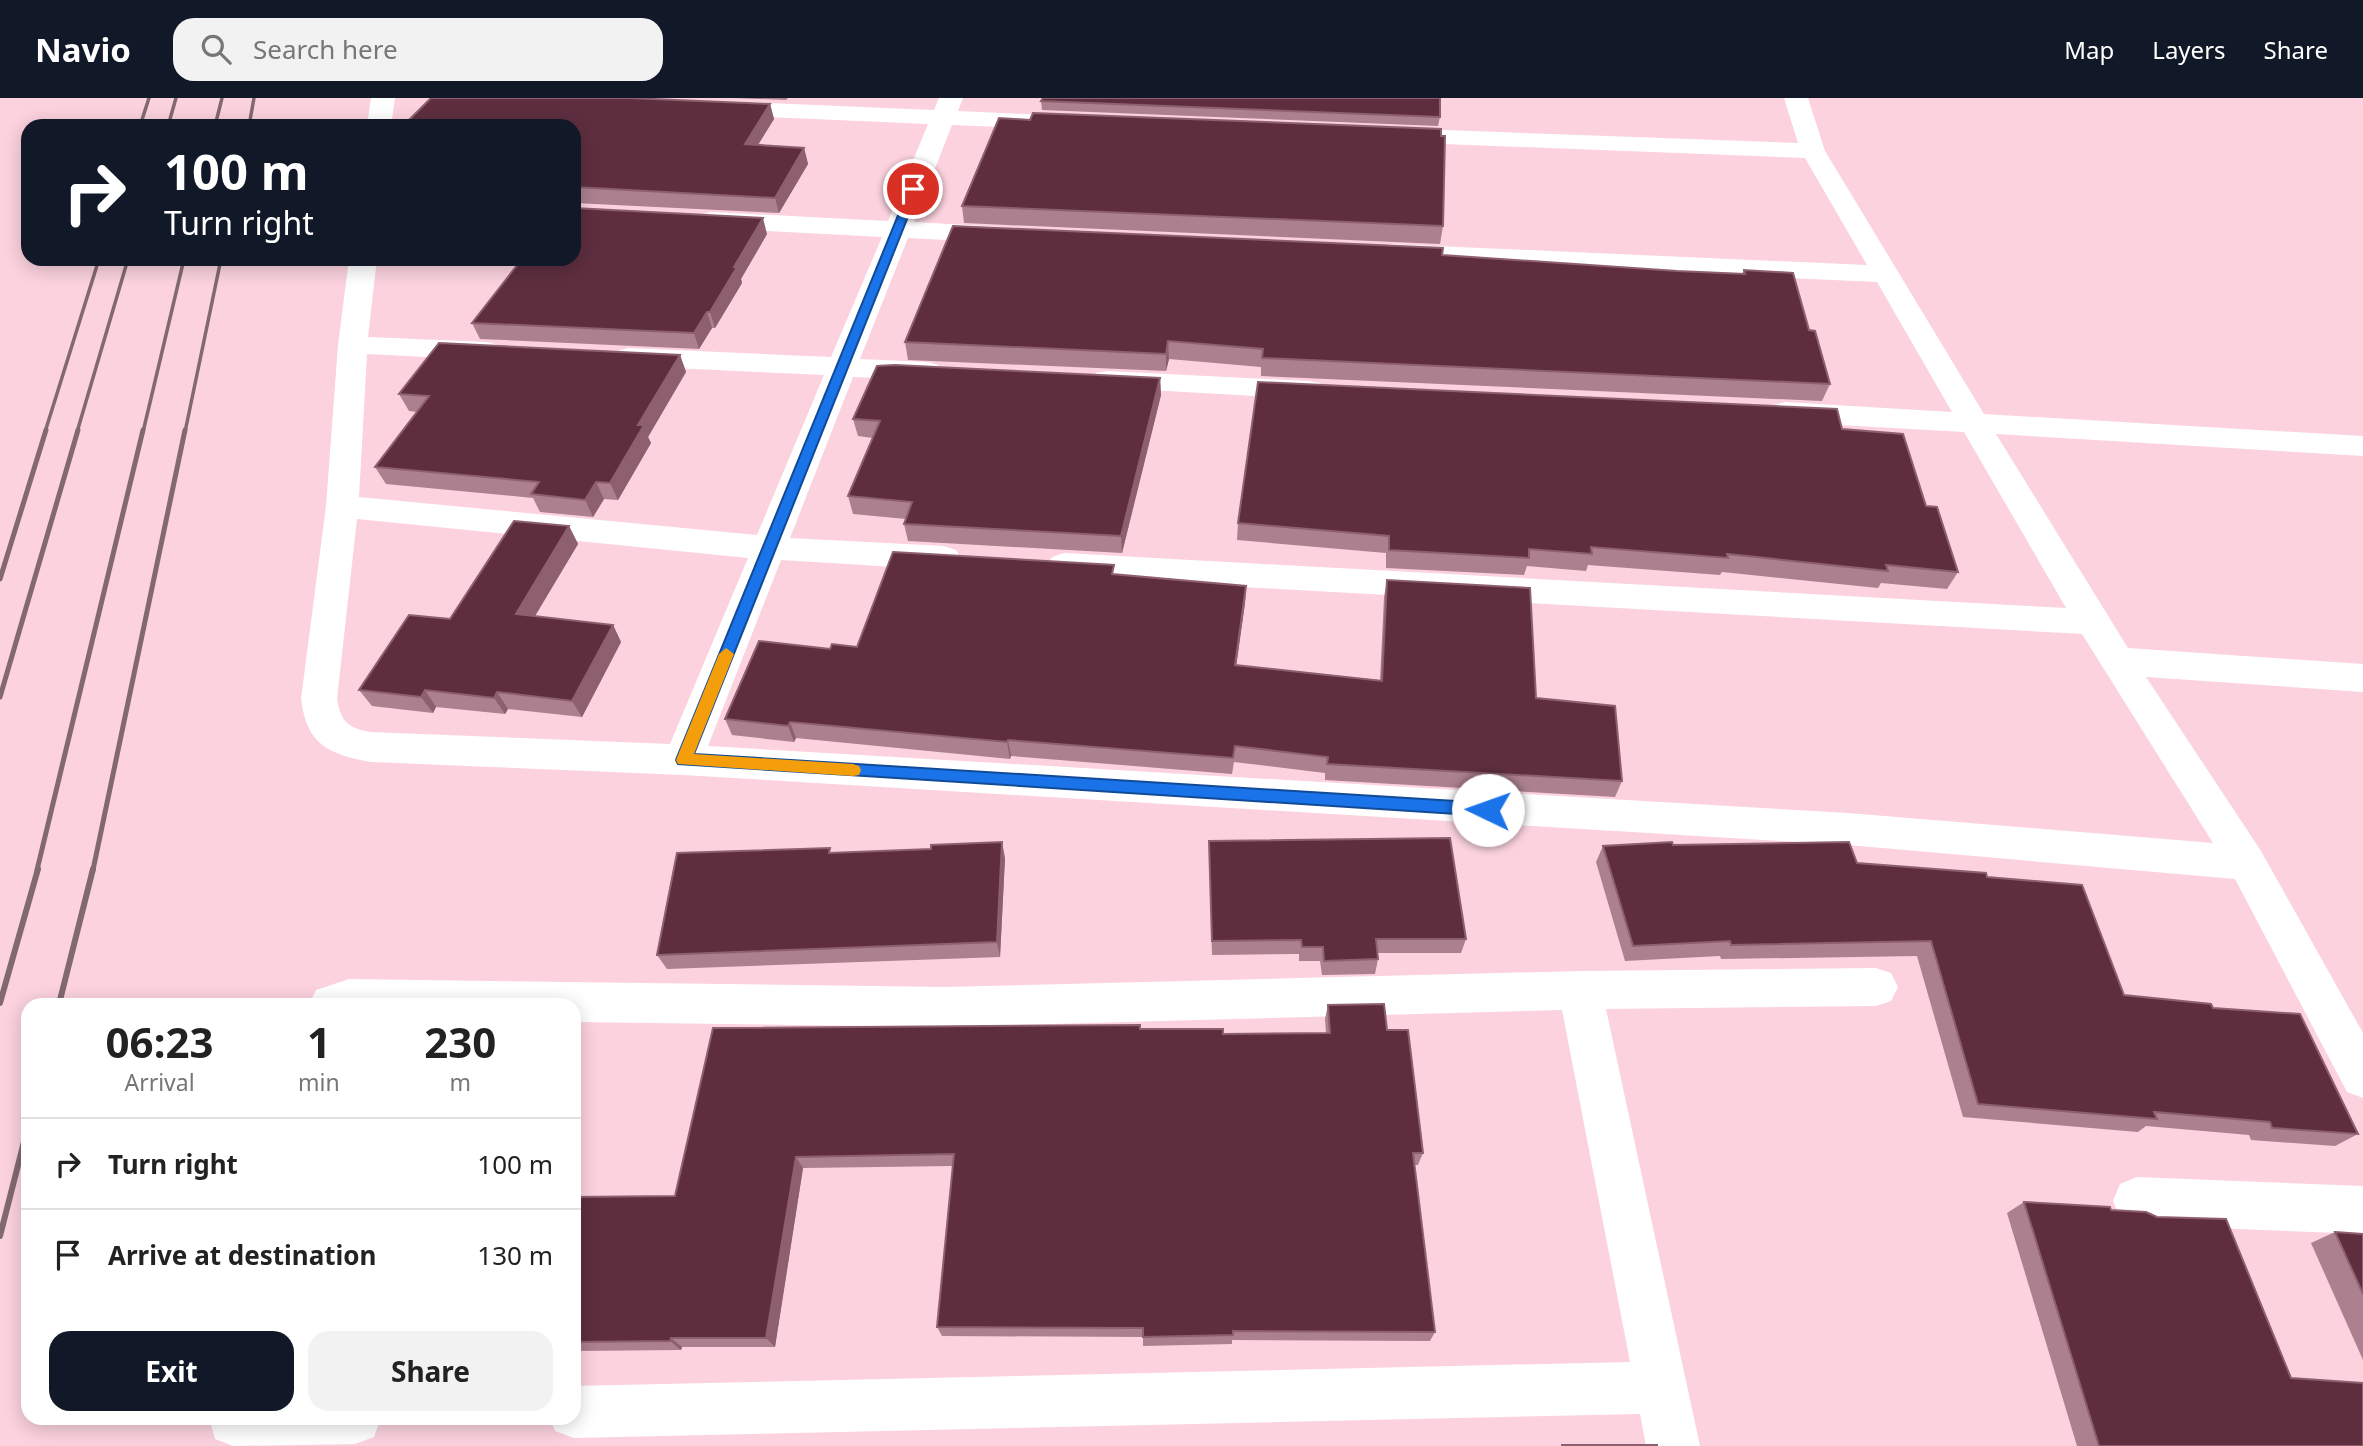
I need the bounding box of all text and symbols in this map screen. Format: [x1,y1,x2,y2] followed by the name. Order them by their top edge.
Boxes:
[173,18,663,81] search box
[35,27,131,72] text: Navio
[197,30,235,68] icon: search
[253,31,398,67] text: Search here
[2064,33,2114,66] text: Map
[2152,33,2226,66] text: Layers
[2264,33,2328,66] text: Share
[164,138,309,204] text: 100 m
[49,147,140,238] icon: right
[883,159,943,219] pin
[894,170,932,208] icon: arrive
[164,201,314,244] text: Turn right
[1451,773,1525,847] position arrow
[106,1013,213,1070] text: 06:23
[307,1013,331,1070] text: 1
[424,1013,496,1070] text: 230
[124,1066,195,1098] text: Arrival
[298,1066,340,1098] text: min
[450,1066,471,1098] text: m
[49,1145,87,1183] icon: right
[108,1146,238,1182] text: Turn right
[477,1146,553,1182] text: 100 m
[49,1236,87,1274] icon: arrive
[108,1237,377,1273] text: Arrive at destination
[477,1237,553,1273] text: 130 m
[49,1331,294,1411] button: Exit
[308,1331,553,1411] button: Share

